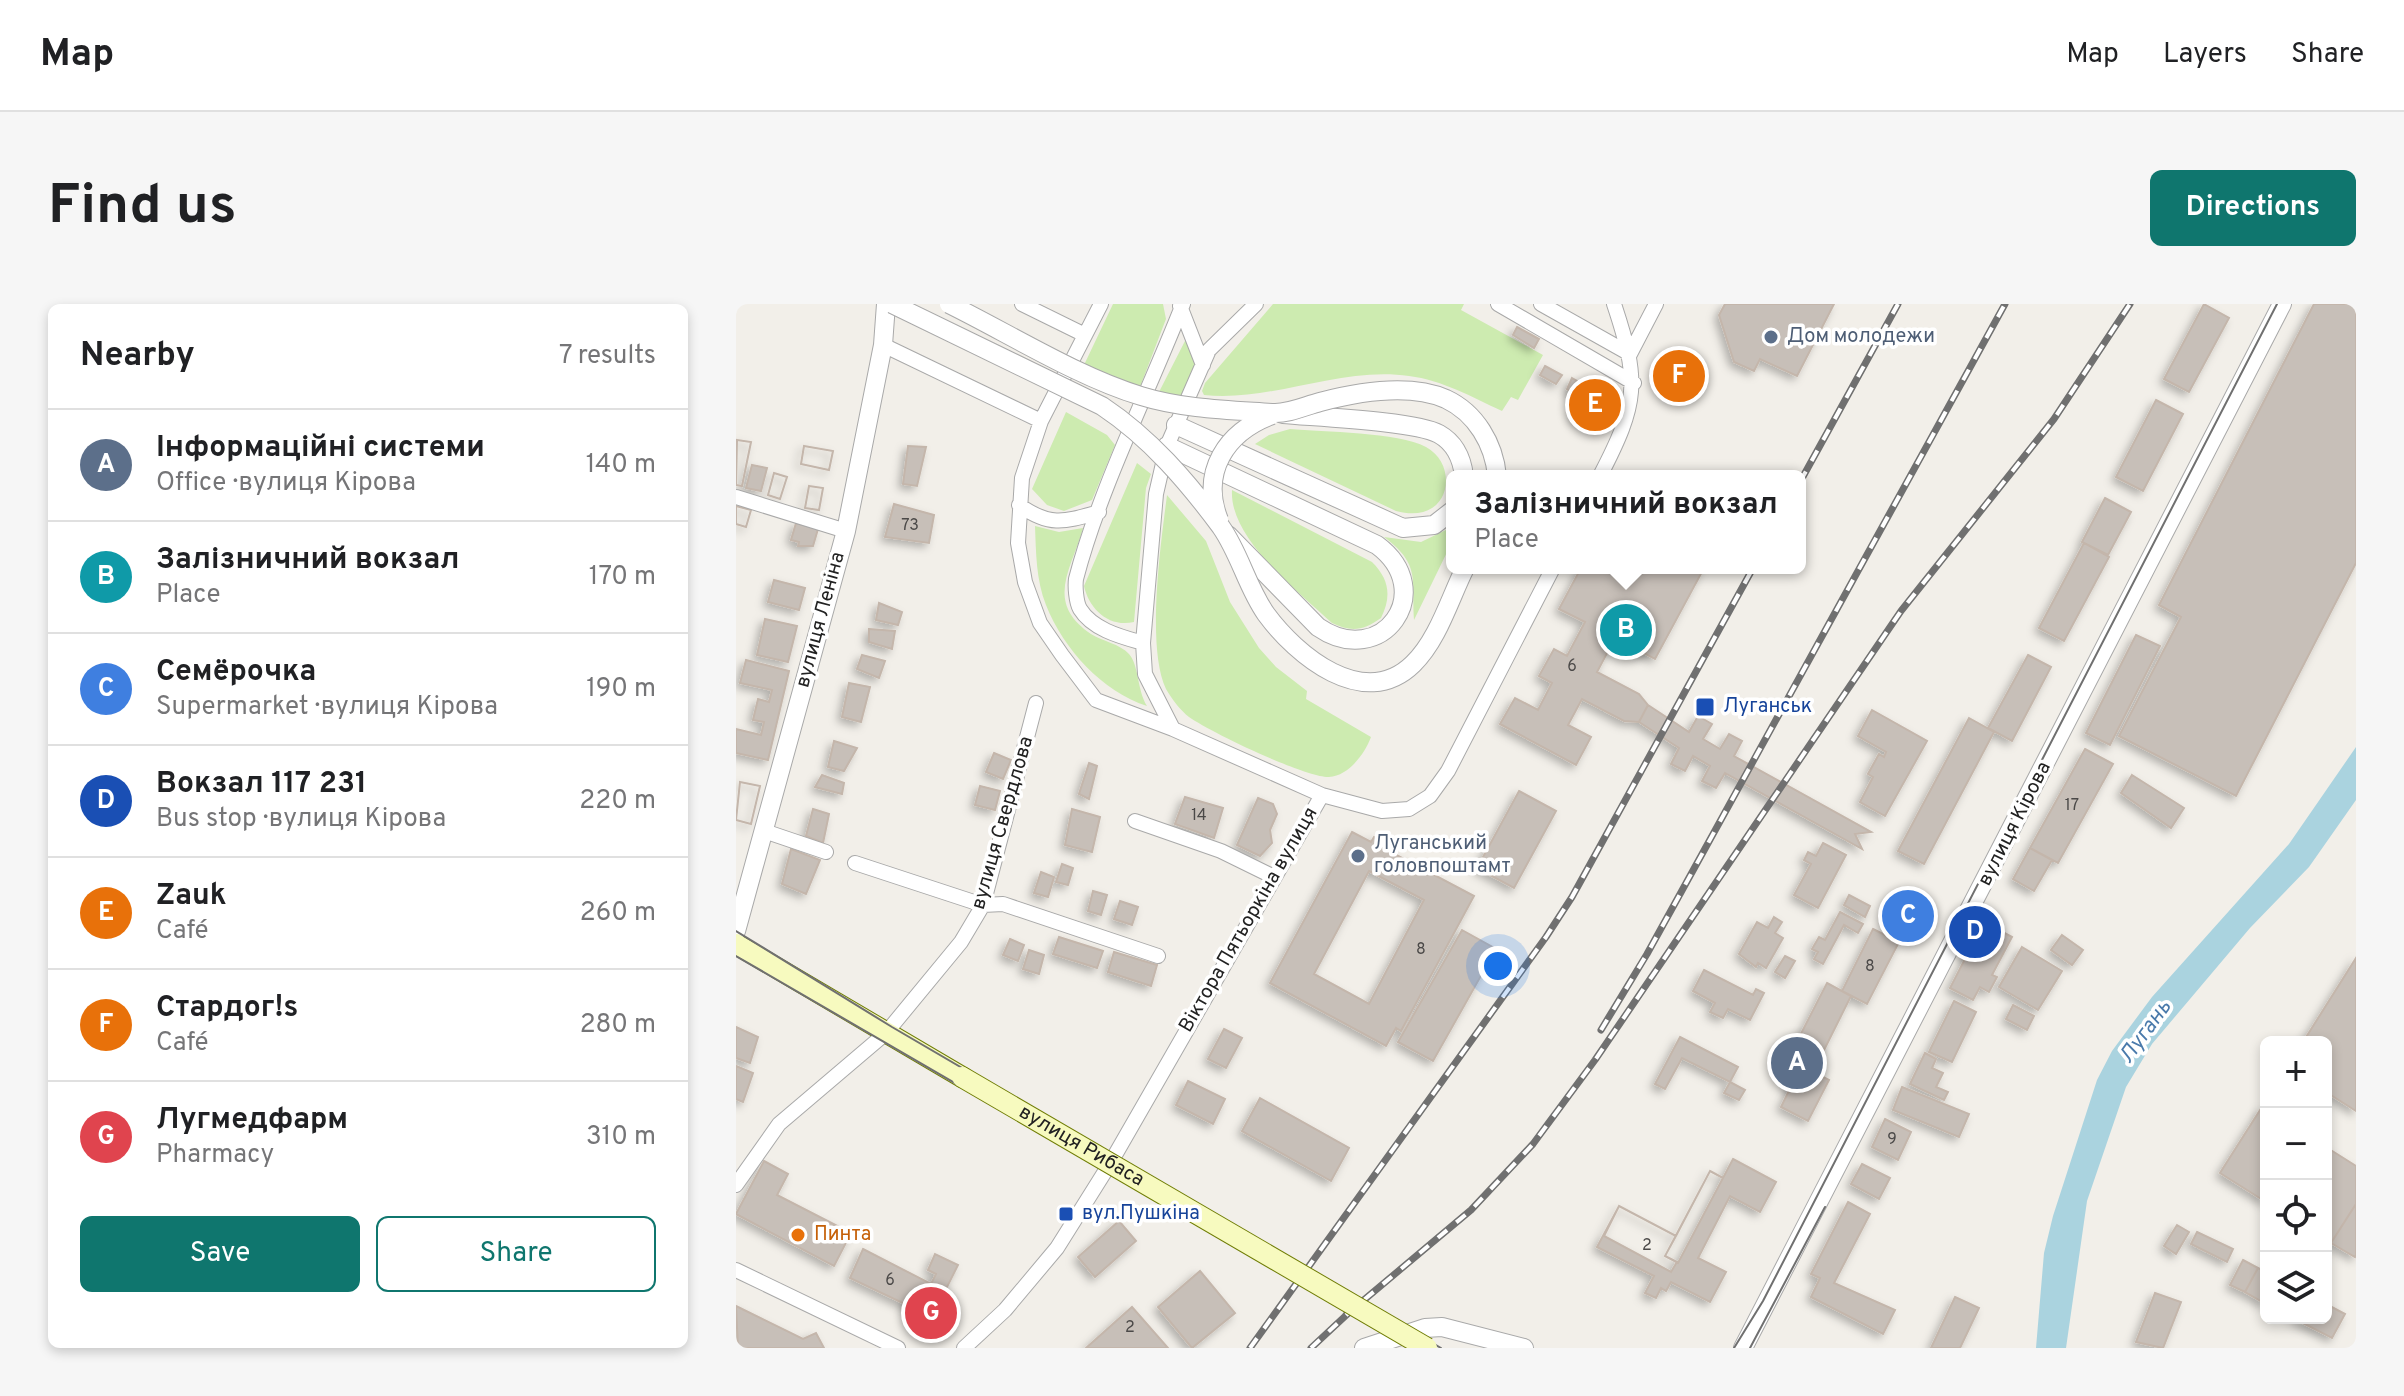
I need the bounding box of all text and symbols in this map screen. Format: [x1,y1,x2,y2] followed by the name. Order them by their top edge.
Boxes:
[40,31,114,80] text: Map
[2066,37,2119,73] text: Map
[2163,37,2247,73] text: Layers
[2291,37,2364,73] text: Share
[2150,170,2356,246] button: Directions
[48,173,237,243] text: Find us
[1787,324,1935,350] place label: Дом молодежи
[1762,328,1780,346] marker: Дом молодежи
[80,335,195,378] text: Nearby
[559,340,656,373] text: 7 results
[1653,346,1705,406] pin: F
[1569,375,1621,435] pin: E
[156,430,485,467] text: Інформаційні системи
[97,449,115,482] text: A
[586,449,656,482] text: 140 m
[156,467,416,500] text: Office · вулиця Кірова
[1446,470,1806,574] popup
[1474,487,1778,524] text: Залізничний вокзал
[901,516,919,536] house number: 73
[1474,524,1539,557] text: Place
[156,542,460,579] text: Залізничний вокзал
[790,549,852,691] street label: вулиця Леніна
[97,561,115,594] text: B
[589,561,656,594] text: 170 m
[156,579,220,612] text: Place
[1600,600,1652,660] pin: B
[156,654,316,691] text: Семёрочка
[1567,657,1577,677] house number: 6
[98,673,114,706] text: C
[586,673,656,706] text: 190 m
[156,691,498,724] text: Supermarket · вулиця Кірова
[1723,694,1812,720] place label: Луганськ
[1694,696,1716,718] marker: Луганськ
[966,733,1040,913] street label: вулиця Свердлова
[1972,757,2058,891] street label: вулиця Кірова
[156,766,367,803] text: Вокзал 117 231
[97,785,115,818] text: D
[579,785,656,818] text: 220 m
[2065,796,2079,816] house number: 17
[156,803,446,836] text: Bus stop · вулиця Кірова
[1174,803,1324,1037] street label: Віктора Пятьоркіна вулиця
[1191,806,1207,826] house number: 14
[1374,831,1510,880] place label: Луганський головпоштамт
[1349,847,1367,865] marker: Луганський головпоштамт
[156,878,226,915] text: Zauk
[1882,886,1934,946] pin: C
[98,897,114,930] text: E
[580,897,656,930] text: 260 m
[1949,902,2001,962] pin: D
[156,915,209,948] text: Café
[1416,940,1426,960] house number: 8
[1478,946,1518,986] your location
[1865,957,1875,977] house number: 8
[156,990,298,1027] text: Стардог!s
[2114,995,2178,1069] water label: Лугань
[99,1009,113,1042] text: F
[580,1009,656,1042] text: 280 m
[156,1027,209,1060] text: Café
[1771,1033,1823,1093] pin: A
[2260,1036,2332,1324] map controls
[2260,1036,2332,1108] button: +
[1014,1100,1149,1193] street label: вулиця Рибаса
[156,1102,348,1139] text: Лугмедфарм
[2260,1108,2332,1180] button: −
[97,1121,115,1154] text: G
[586,1121,656,1154] text: 310 m
[1887,1130,1897,1150] house number: 9
[156,1139,274,1172] text: Pharmacy
[2260,1180,2332,1252] button: locate
[1082,1201,1200,1227] place label: вул.Пушкіна
[1057,1205,1075,1223] marker: вул.Пушкіна
[80,1216,360,1292] button: Save
[376,1216,656,1292] button: Share
[814,1222,871,1248] place label: Пинта
[789,1226,807,1244] marker: Пинта
[1642,1236,1652,1256] house number: 2
[2260,1252,2332,1324] button: layers
[885,1271,895,1291] house number: 6
[905,1283,957,1343] pin: G
[1125,1318,1135,1338] house number: 2

